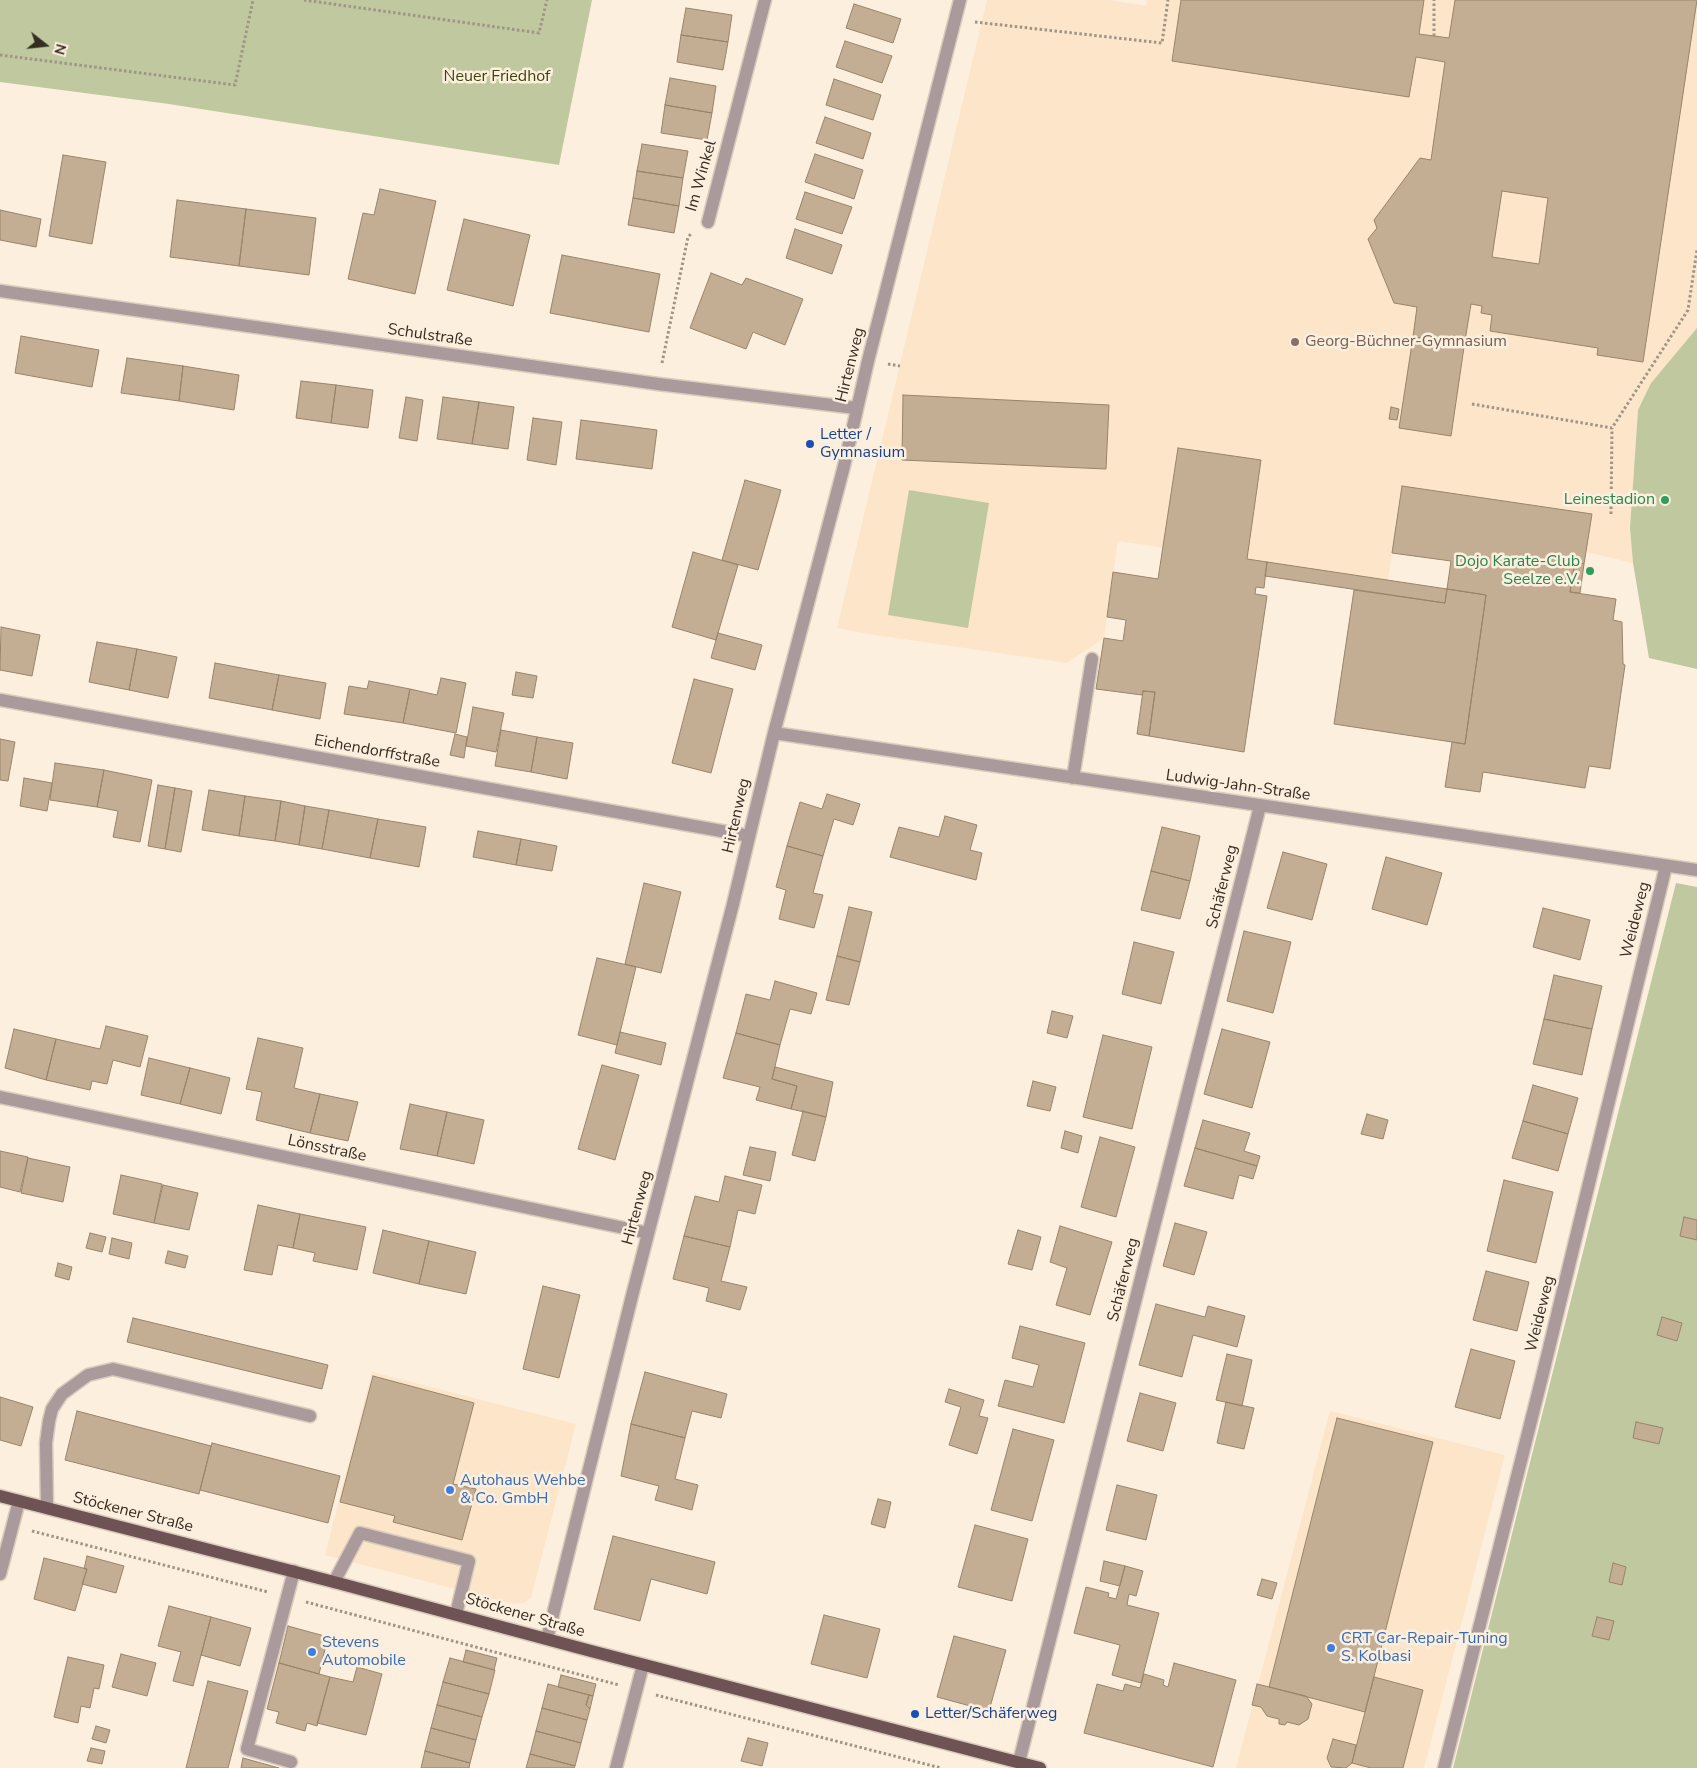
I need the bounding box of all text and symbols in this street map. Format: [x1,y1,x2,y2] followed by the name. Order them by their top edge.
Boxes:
[20,20,70,70] north arrow
[49,42,70,57] text: N
[444,67,550,87] park label: Neuer Friedhof
[683,138,721,214] street label: Im Winkel
[386,321,474,351] street label: Schulstraße
[832,326,870,404] street label: Hirtenweg
[1305,332,1507,352] place label: Georg-Büchner-Gymnasium
[1289,336,1301,348] marker: Georg-Büchner-Gymnasium
[820,425,905,463] place label: Letter / Gymnasium
[804,438,816,450] marker: Letter / Gymnasium
[1564,490,1655,510] place label: Leinestadion
[1659,494,1671,506] marker: Leinestadion
[1455,552,1580,590] place label: Dojo Karate-Club Seelze e.V.
[1584,565,1596,577] marker: Dojo Karate-Club Seelze e.V.
[313,731,441,773] street label: Eichendorffstraße
[1164,766,1312,806] street label: Ludwig-Jahn-Straße
[719,777,755,855] street label: Hirtenweg
[1203,843,1243,931] street label: Schäferweg
[1617,880,1655,960] street label: Weideweg
[286,1131,368,1167] street label: Lönsstraße
[619,1169,657,1247] street label: Hirtenweg
[1104,1236,1144,1324] street label: Schäferweg
[1522,1274,1560,1354] street label: Weideweg
[460,1471,586,1509] place label: Autohaus Wehbe & Co. GmbH
[444,1484,456,1496] marker: Autohaus Wehbe & Co. GmbH
[71,1489,195,1537] street label: Stöckener Straße
[463,1590,587,1642] street label: Stöckener Straße
[1341,1629,1508,1667] place label: CRT Car-Repair-Tuning S. Kolbasi
[322,1633,406,1671] place label: Stevens Automobile
[1325,1642,1337,1654] marker: CRT Car-Repair-Tuning S. Kolbasi
[306,1646,318,1658] marker: Stevens Automobile
[925,1704,1057,1724] place label: Letter/Schäferweg
[909,1708,921,1720] marker: Letter/Schäferweg

